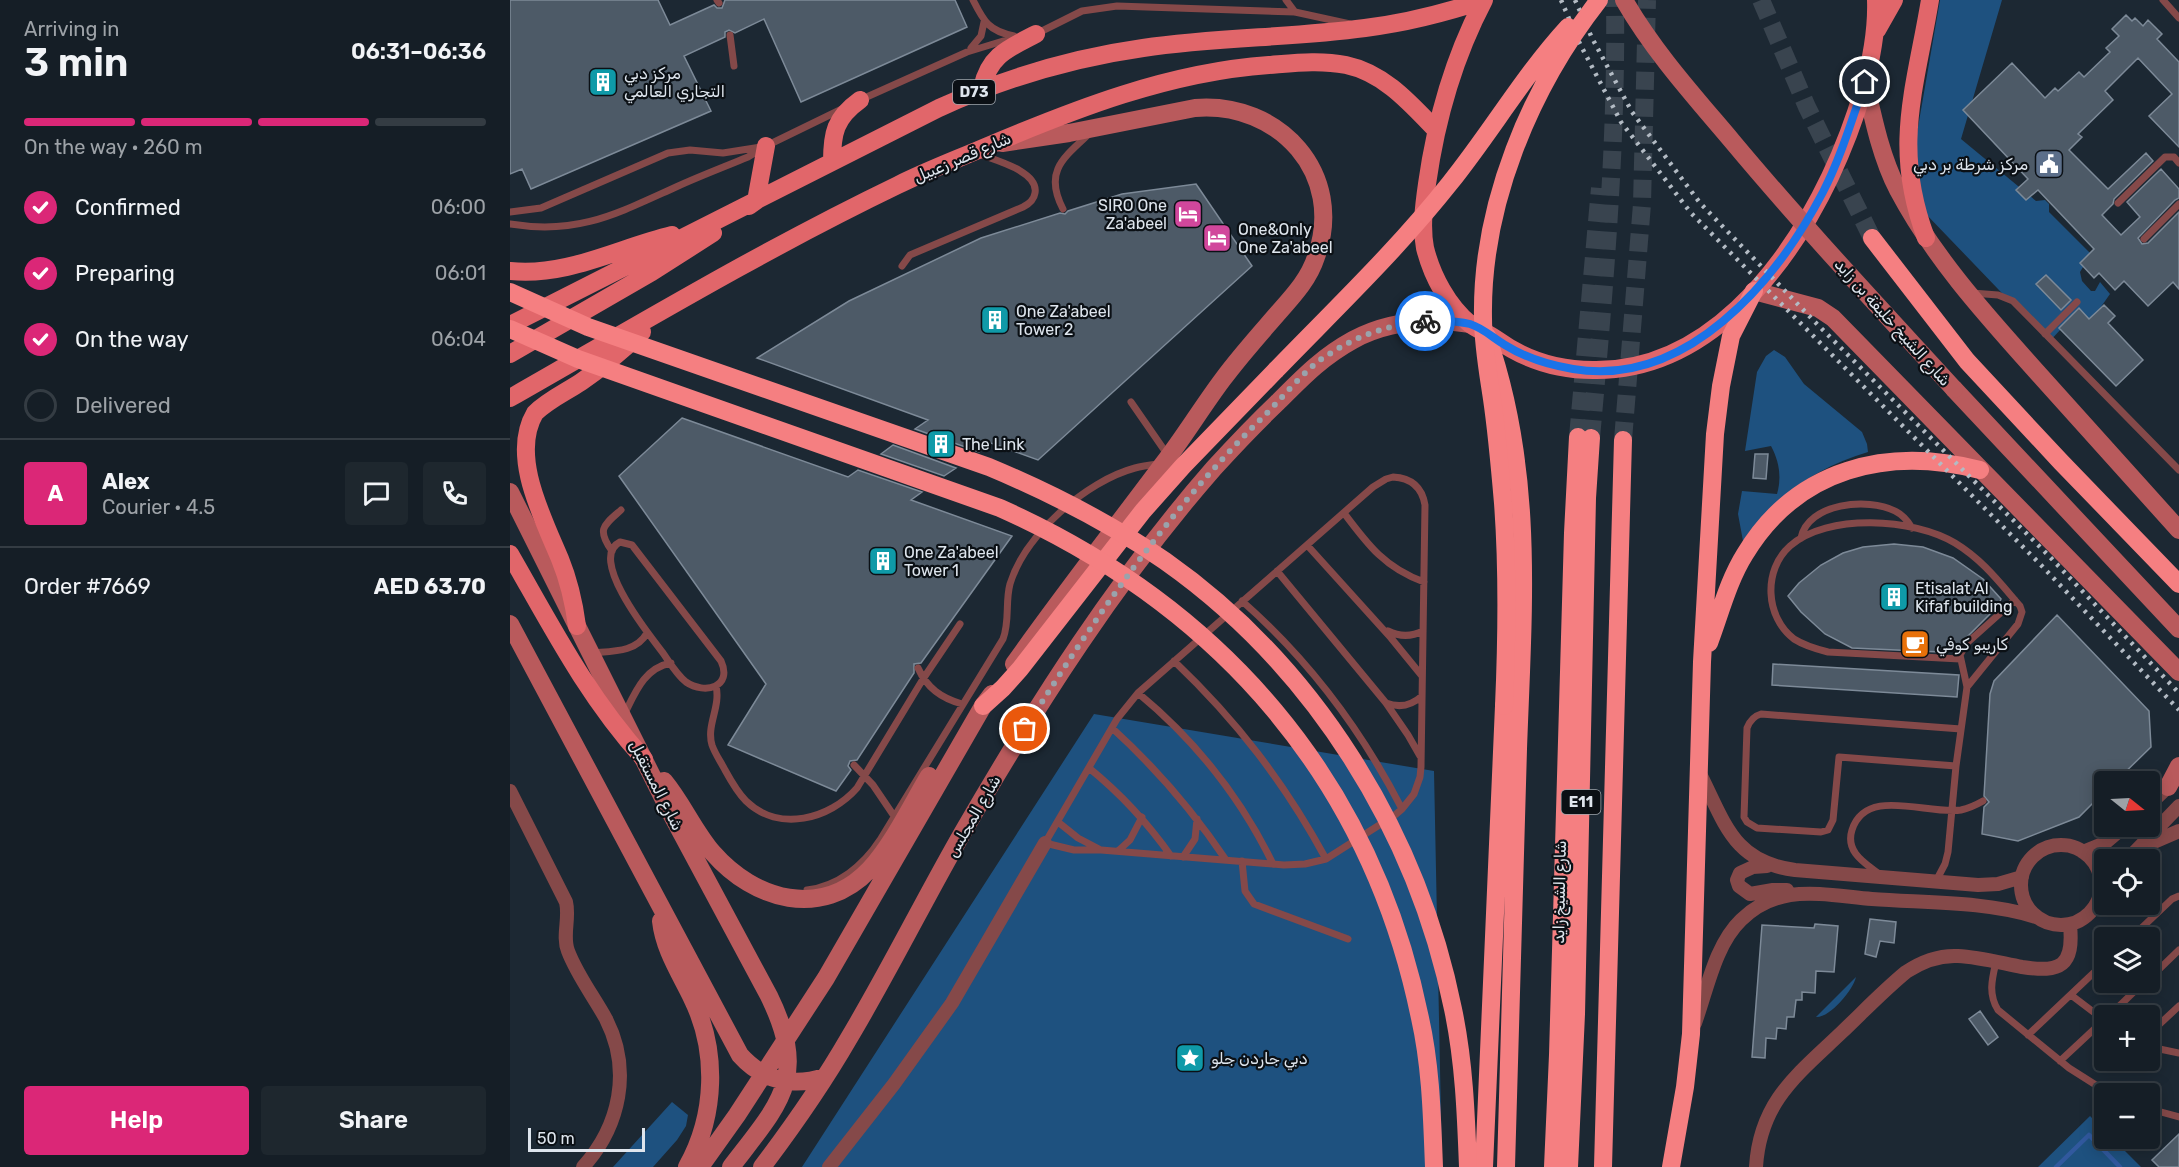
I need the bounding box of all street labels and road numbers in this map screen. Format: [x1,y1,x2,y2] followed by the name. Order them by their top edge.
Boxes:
[953,80,995,104] road number: D73
[911,128,1014,188] street label: شارع قصر زعبيل
[1829,255,1955,391] street label: شارع الشيخ خليفة بن زايد
[624,737,687,835] street label: شارع المستقبل
[942,772,1006,862] street label: شارع المجلس
[1562,790,1600,814] road number: E11
[1549,840,1572,944] street label: شارع الشيخ زايد

